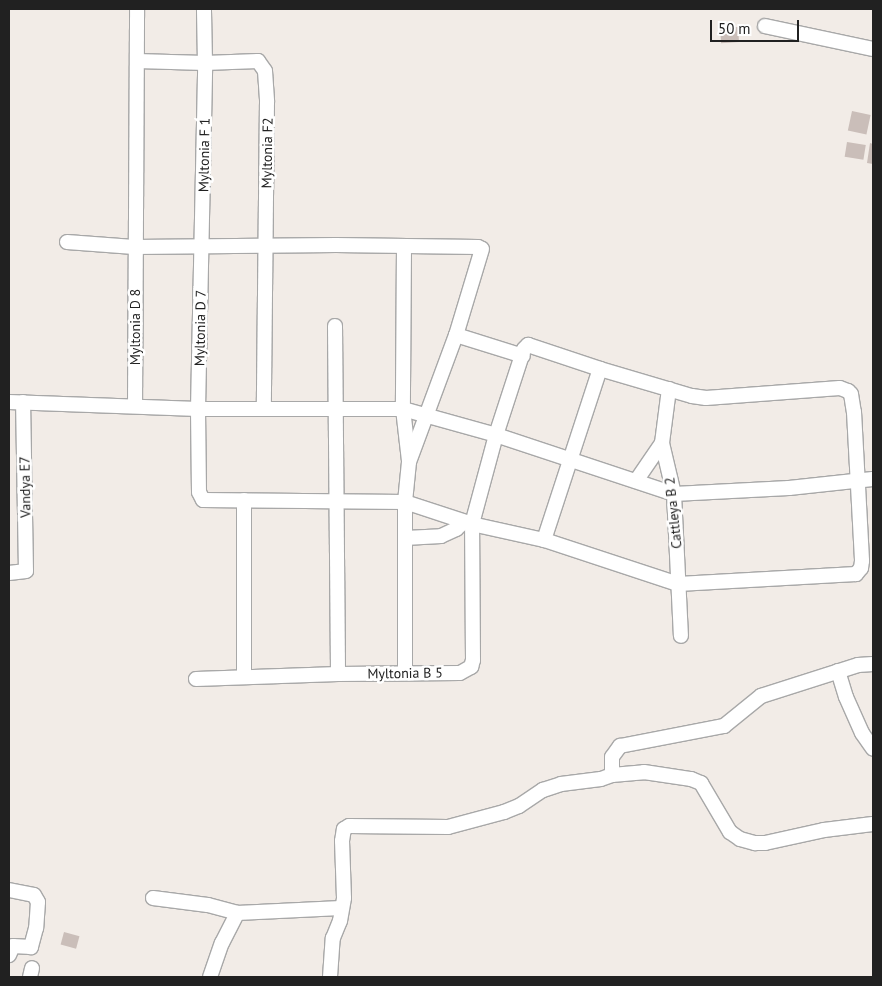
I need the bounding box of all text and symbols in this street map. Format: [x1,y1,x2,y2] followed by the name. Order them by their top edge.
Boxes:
[712,10,801,42] scale bar
[718,19,751,38] text: 50 m
[258,117,276,189] street label: Myltonia F2
[195,118,213,192] street label: Myltonia F 1
[127,289,143,365] street label: Myltonia D 8
[191,290,209,366] street label: Myltonia D 7
[16,456,34,518] street label: Vandya E7
[661,476,685,550] street label: Cattleya B 2
[367,664,443,682] street label: Myltonia B 5

